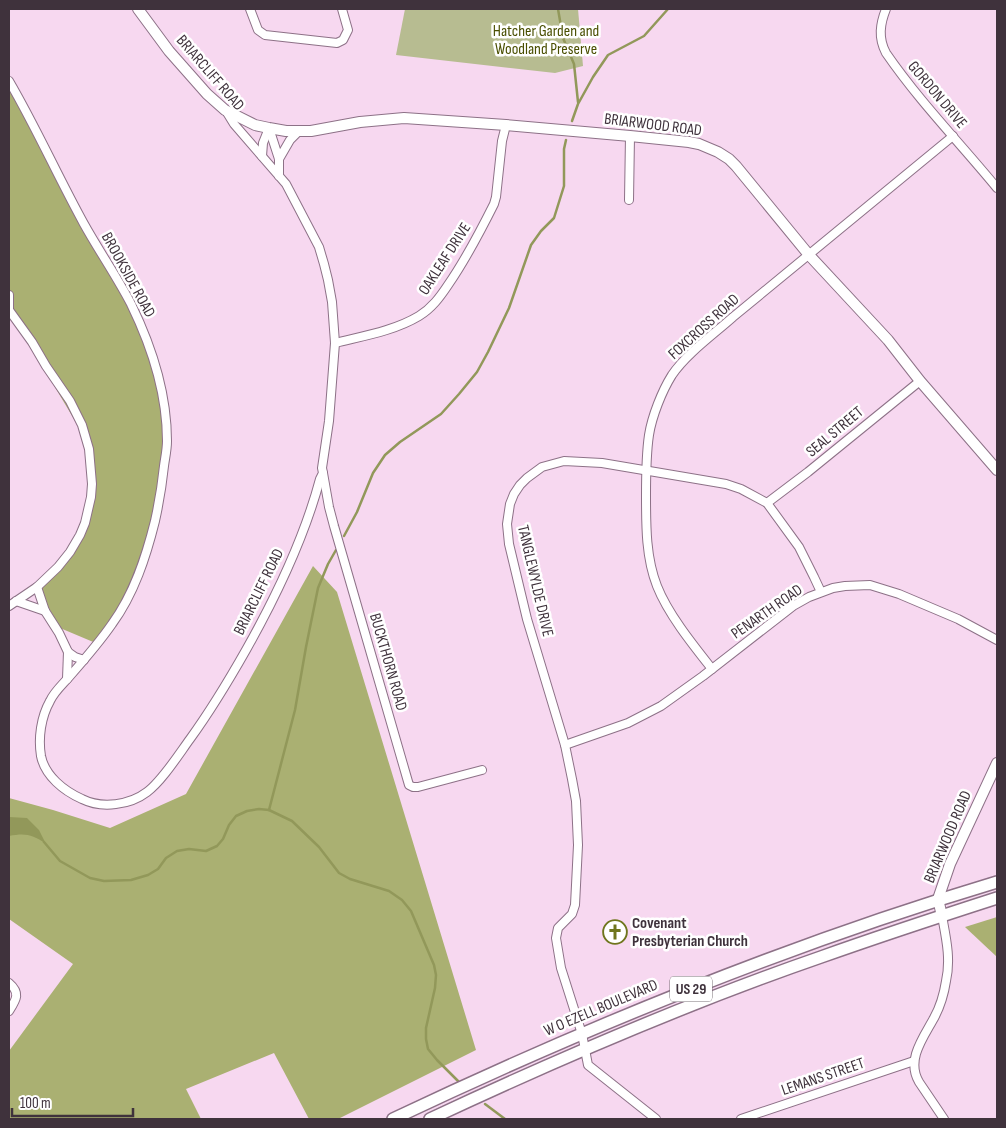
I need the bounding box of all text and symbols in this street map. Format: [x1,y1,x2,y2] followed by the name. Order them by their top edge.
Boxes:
[493,22,599,59] park label: Hatcher Garden and Woodland Preserve
[172,31,248,115] street label: BRIARCLIFF ROAD
[903,57,971,133] street label: GORDON DRIVE
[603,110,703,140] street label: BRIARWOOD ROAD
[415,219,475,299] street label: OAKLEAF DRIVE
[97,229,159,321] street label: BROOKSIDE ROAD
[665,290,743,364] street label: FOXCROSS ROAD
[802,402,868,461] street label: SEAL STREET
[513,523,557,639] street label: TANGLEWYLDE DRIVE
[230,546,288,638] street label: BRIARCLIFF ROAD
[728,580,806,643] street label: PENARTH ROAD
[365,611,411,713] street label: BUCKTHORN ROAD
[920,788,976,886] street label: BRIARWOOD ROAD
[632,914,748,951] place label: Covenant Presbyterian Church
[602,919,628,945] church icon: Covenant Presbyterian Church
[541,975,661,1041] street label: W O EZELL BOULEVARD
[670,976,712,1002] road number: US 29
[779,1054,868,1100] street label: LEMANS STREET
[12,1086,134,1118] scale bar
[20,1094,51,1113] text: 100 m

